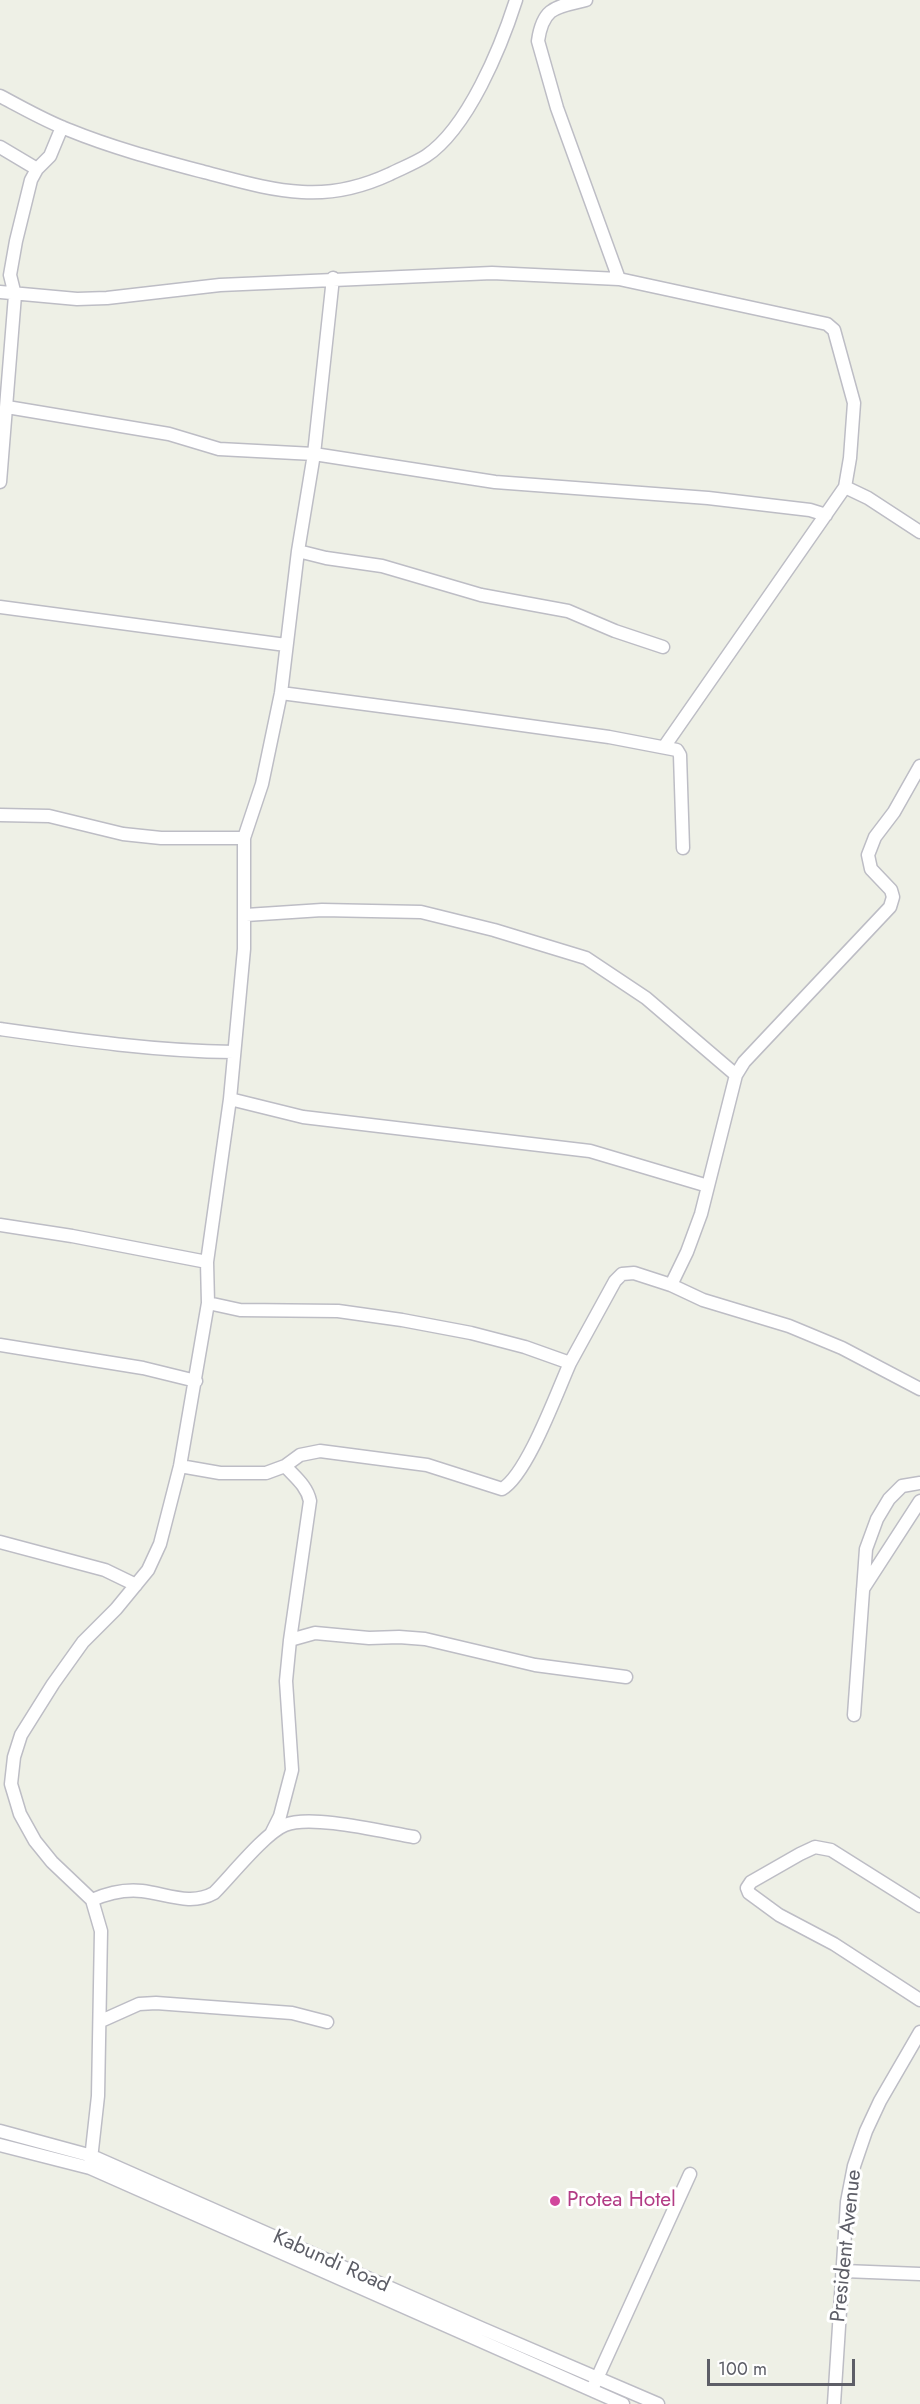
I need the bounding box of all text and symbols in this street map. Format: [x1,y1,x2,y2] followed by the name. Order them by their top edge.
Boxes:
[826,2168,868,2324] street label: President Avenue
[567,2188,676,2214] place label: Protea Hotel
[548,2194,562,2208] marker: Protea Hotel
[269,2225,393,2299] street label: Kabundi Road
[710,2347,858,2385] scale bar
[718,2356,767,2382] text: 100 m

